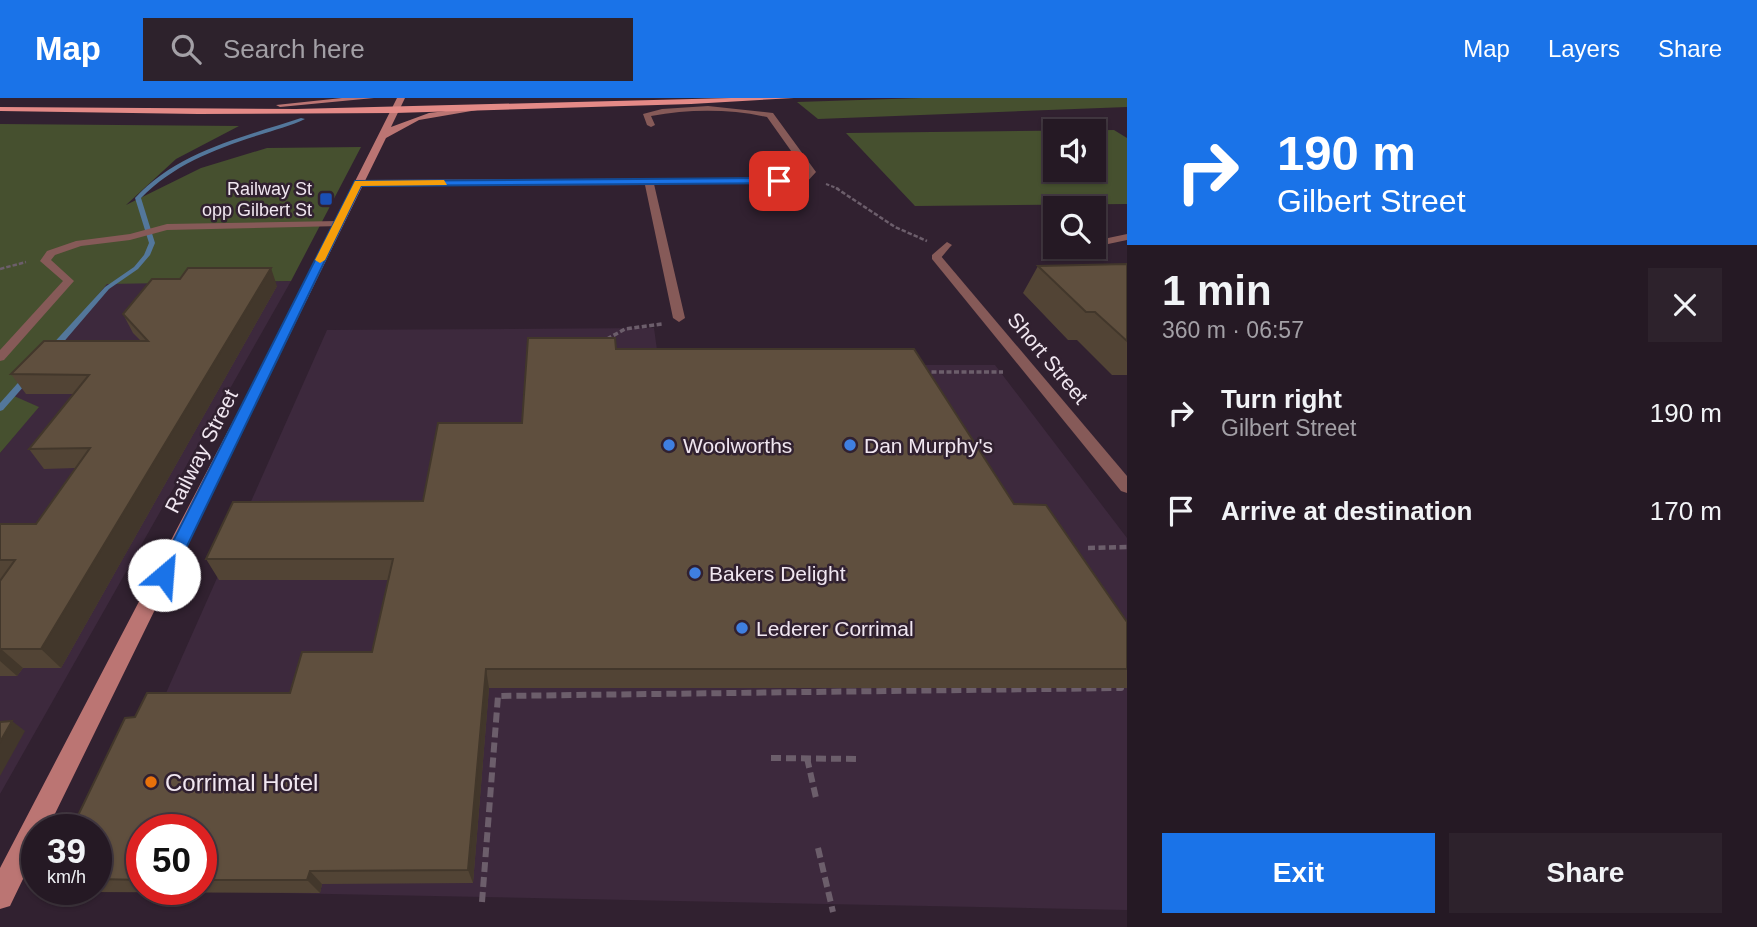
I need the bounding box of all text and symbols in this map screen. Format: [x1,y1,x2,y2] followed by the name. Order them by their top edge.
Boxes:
[143,18,633,81] search box
[35,30,101,67] text: Map
[167,30,205,68] icon: search
[223,34,365,64] text: Search here
[1463,35,1510,62] text: Map
[1548,35,1620,62] text: Layers
[1658,35,1722,62] text: Share
[1043,119,1106,259] map controls
[1043,119,1106,182] button: sound
[1162,126,1253,217] icon: right
[1277,126,1416,180] text: 190 m
[749,151,809,211] pin
[760,162,798,200] icon: arrive
[202,179,312,220] place label: Railway St opp Gilbert St
[1277,183,1466,219] text: Gilbert Street
[318,191,334,207] marker: Railway St opp Gilbert St
[1043,196,1106,259] button: search
[1162,267,1272,314] text: 1 min
[1648,268,1722,342] button: close
[1003,308,1093,408] street label: Short Street
[1162,317,1304,343] text: 360 m · 06:57
[1221,384,1342,414] text: Turn right
[160,385,242,517] street label: Railway Street
[1162,394,1200,432] icon: right
[1650,398,1722,428] text: 190 m
[1221,415,1357,441] text: Gilbert Street
[683,434,792,457] place label: Woolworths
[864,434,993,457] place label: Dan Murphy's
[661,437,677,453] marker: Woolworths
[842,437,858,453] marker: Dan Murphy's
[1162,492,1200,530] icon: arrive
[1221,496,1472,526] text: Arrive at destination
[1650,496,1722,526] text: 170 m
[127,538,201,612] position arrow
[709,562,846,585] place label: Bakers Delight
[687,565,703,581] marker: Bakers Delight
[756,617,914,640] place label: Lederer Corrimal
[734,620,750,636] marker: Lederer Corrimal
[165,769,318,796] place label: Corrimal Hotel
[143,774,159,790] marker: Corrimal Hotel
[126,814,217,905] speed limit sign: 50
[47,831,86,870] text: 39
[1162,833,1435,913] button: Exit
[1449,833,1722,913] button: Share
[47,867,86,887] text: km/h

